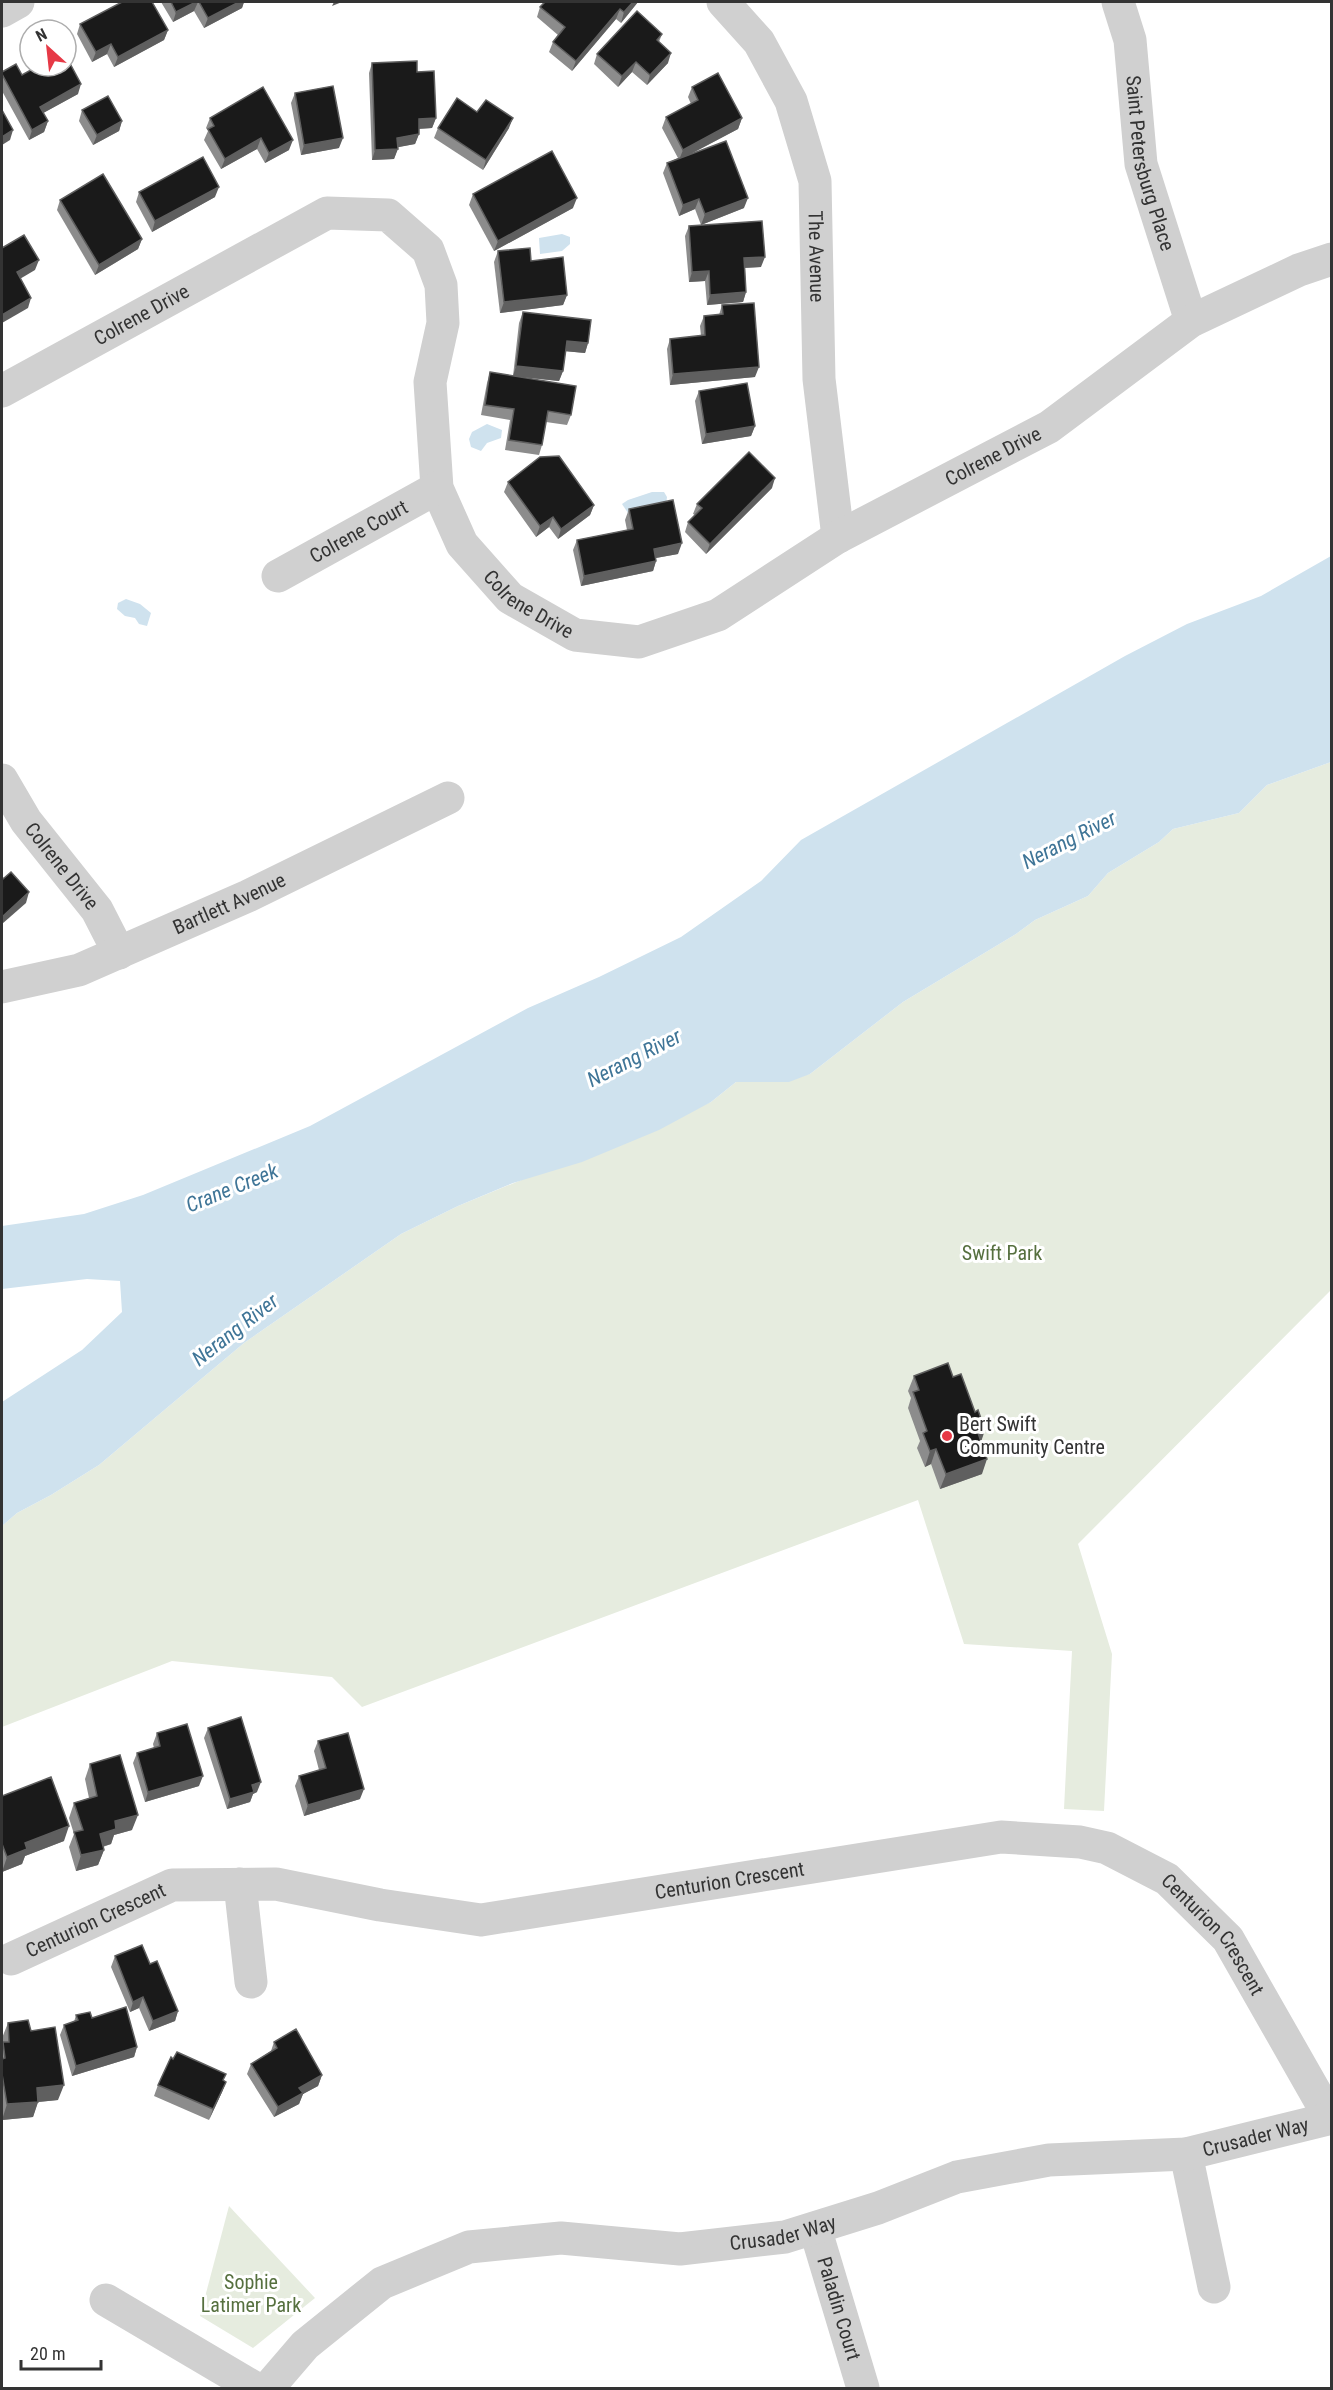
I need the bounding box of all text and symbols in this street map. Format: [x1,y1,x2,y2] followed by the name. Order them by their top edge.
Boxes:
[18,18,78,78] north arrow
[33,24,50,46] text: N
[1121,74,1180,254] street label: Saint Petersburg Place
[804,210,829,303] street label: The Avenue
[90,279,193,350] street label: Colrene Drive
[941,421,1045,491] street label: Colrene Drive
[305,495,412,568] street label: Colrene Court
[479,565,578,644] street label: Colrene Drive
[1018,806,1121,874] water label: Nerang River
[20,817,104,914] street label: Colrene Drive
[169,868,289,939] street label: Bartlett Avenue
[583,1024,686,1092] water label: Nerang River
[182,1158,282,1217] water label: Crane Creek
[962,1241,1042,1265] park label: Swift Park
[187,1289,283,1371] water label: Nerang River
[959,1412,1105,1459] place label: Bert Swift Community Centre
[940,1429,954,1443] marker: Bert Swift Community Centre
[653,1857,806,1904] street label: Centurion Crescent
[1157,1868,1269,1999] street label: Centurion Crescent
[22,1878,169,1963] street label: Centurion Crescent
[1200,2112,1311,2161] street label: Crusader Way
[728,2210,839,2255] street label: Crusader Way
[812,2254,866,2363] street label: Paladin Court
[201,2270,301,2317] park label: Sophie Latimer Park
[21,2333,100,2371] scale bar
[30,2343,65,2364] text: 20 m

